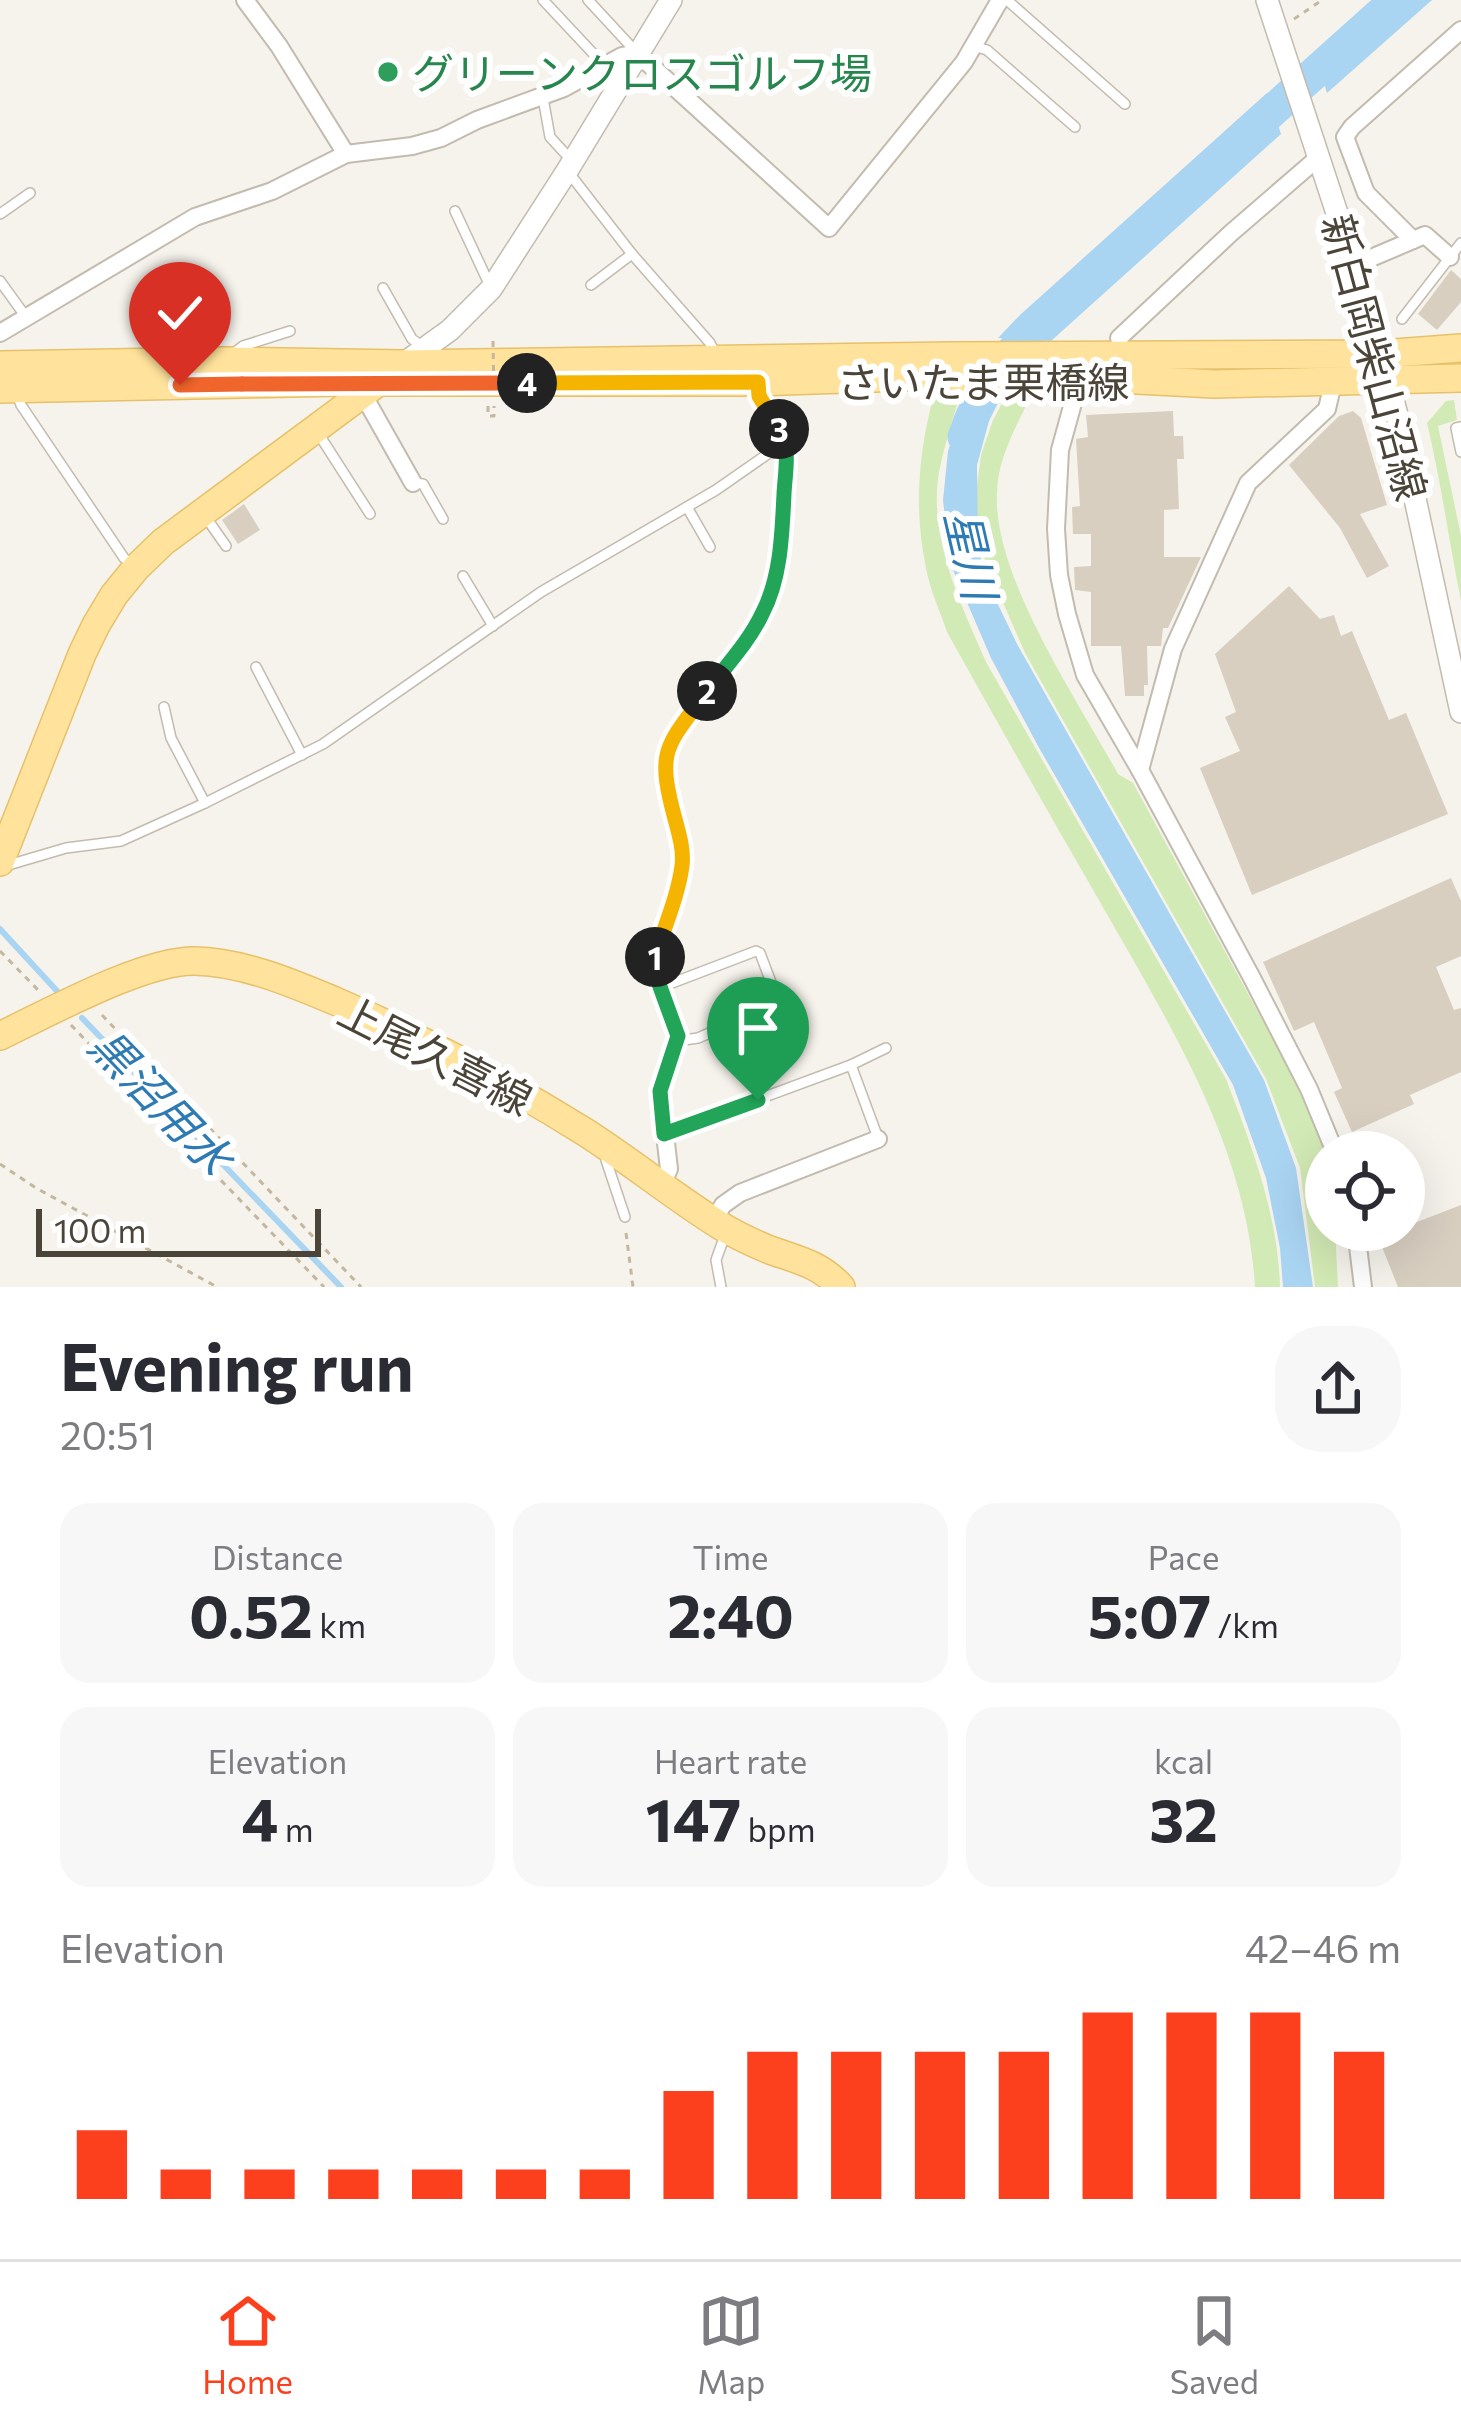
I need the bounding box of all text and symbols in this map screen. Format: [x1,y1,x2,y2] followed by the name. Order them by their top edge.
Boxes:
[412,46,872,98] place label: グリーンクロスゴルフ場
[375,59,401,85] marker: グリーンクロスゴルフ場
[1313,208,1439,506] street label: 新白岡柴山沼線
[129,262,231,385] pin
[147,280,213,346] icon: check
[497,353,557,413] pin: 4
[837,355,1129,407] street label: さいたま栗橋線
[517,362,537,403] text: 4
[749,399,809,459] pin: 3
[769,408,789,449] text: 3
[936,504,1011,608] water label: 星川
[677,661,737,721] pin: 2
[698,670,716,711] text: 2
[625,927,685,987] pin: 1
[648,936,662,977] text: 1
[707,977,809,1100] pin
[331,983,541,1125] street label: 上尾久喜線
[725,995,791,1061] icon: arrive
[80,1016,248,1187] water label: 黒沼用水
[1305,1131,1425,1251] map controls
[1305,1131,1425,1251] button: locate
[36,1203,321,1256] scale bar
[54,1209,146,1250] text: 100 m
[60,1324,414,1405] text: Evening run
[1275,1326,1401,1452] button: share
[60,1410,155,1458] text: 20:51
[212,1536,343,1577] text: Distance
[693,1536,768,1577] text: Time
[1148,1536,1219,1577] text: Pace
[189,1577,313,1650] text: 0.52
[667,1577,794,1650] text: 2:40
[1088,1577,1211,1650] text: 5:07
[313,1604,366,1645] text: km
[1211,1604,1279,1645] text: /km
[208,1740,347,1781] text: Elevation
[654,1740,807,1781] text: Heart rate
[1154,1740,1213,1781] text: kcal
[242,1781,278,1854] text: 4
[646,1781,741,1854] text: 147
[1149,1781,1218,1854] text: 32
[278,1808,313,1849] text: m
[741,1808,815,1849] text: bpm
[60,1923,225,1971] text: Elevation
[1245,1923,1401,1971] text: 42–46 m
[202,2288,293,2401] tab: Home
[697,2288,765,2401] tab: Map
[1170,2288,1259,2401] tab: Saved

